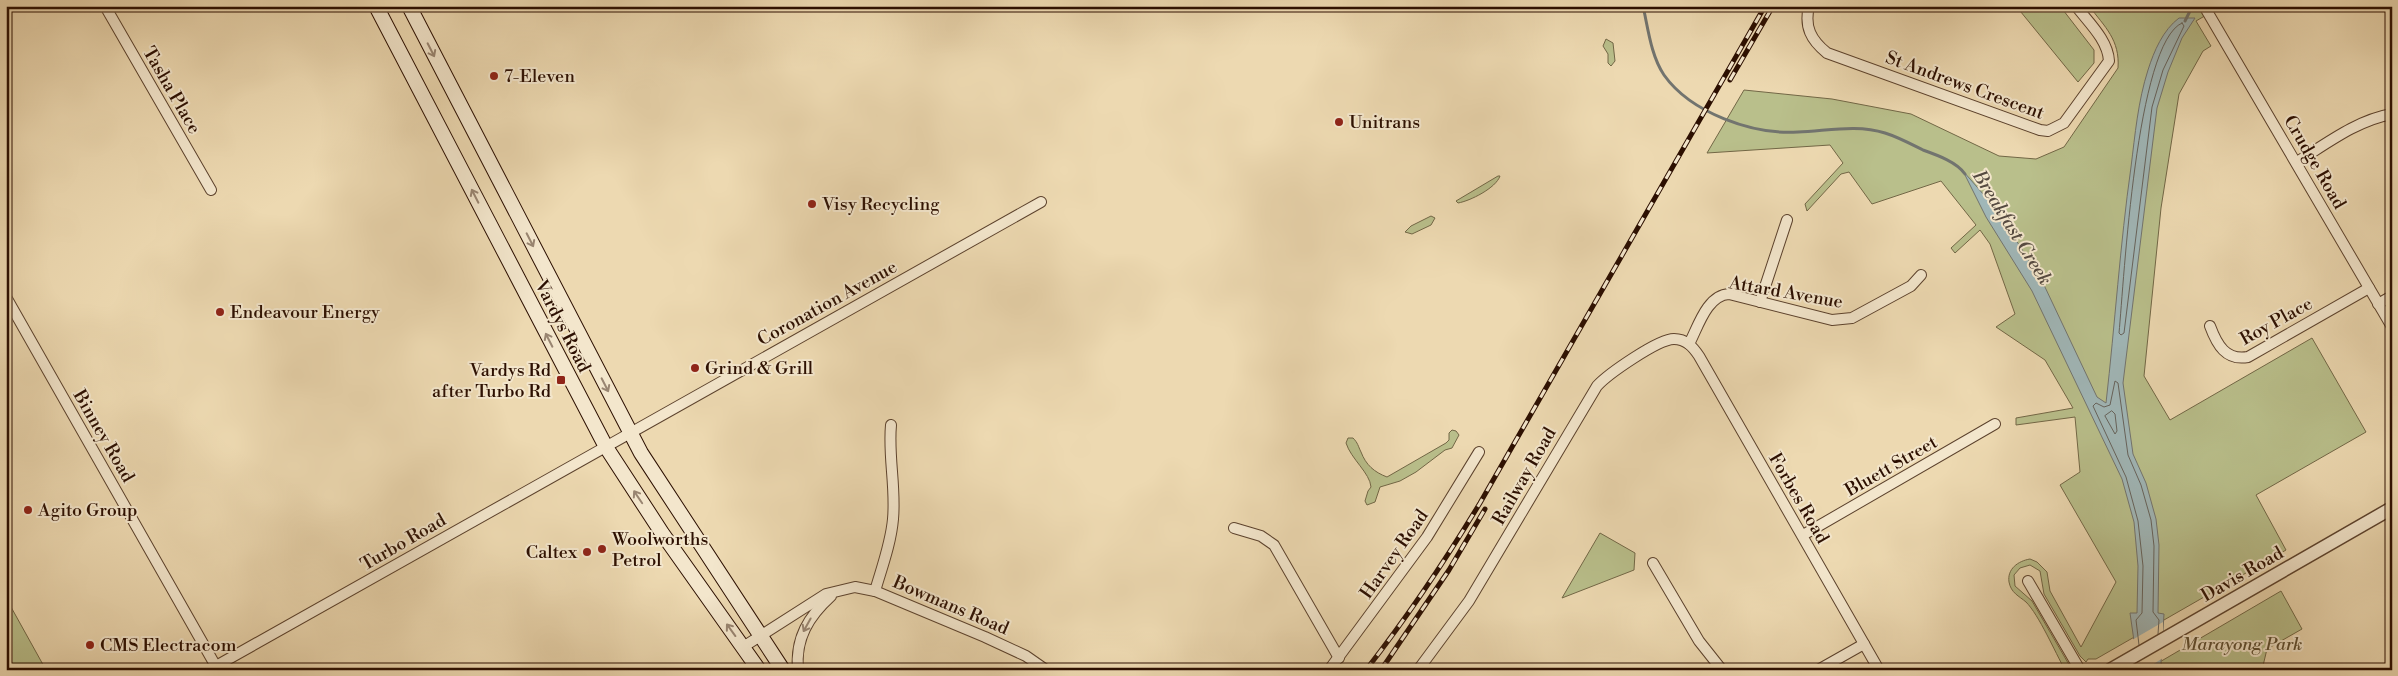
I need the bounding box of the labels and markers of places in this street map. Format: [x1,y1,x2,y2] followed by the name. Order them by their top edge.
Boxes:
[504,65,575,88] place label: 7-Eleven
[488,70,500,82] marker: 7-Eleven
[1349,111,1420,134] place label: Unitrans
[1333,116,1345,128] marker: Unitrans
[821,193,940,216] place label: Visy Recycling
[806,198,818,210] marker: Visy Recycling
[230,301,380,324] place label: Endeavour Energy
[214,306,226,318] marker: Endeavour Energy
[705,357,814,380] place label: Grind & Grill
[432,359,552,403] place label: Vardys Rd after Turbo Rd
[689,362,701,374] marker: Grind & Grill
[555,374,567,386] marker: Vardys Rd after Turbo Rd
[37,499,138,522] place label: Agito Group
[22,504,34,516] marker: Agito Group
[611,528,709,572] place label: Woolworths Petrol
[526,541,578,564] place label: Caltex
[596,543,608,555] marker: Woolworths Petrol
[581,546,593,558] marker: Caltex
[100,634,237,657] place label: CMS Electracom
[84,639,96,651] marker: CMS Electracom

